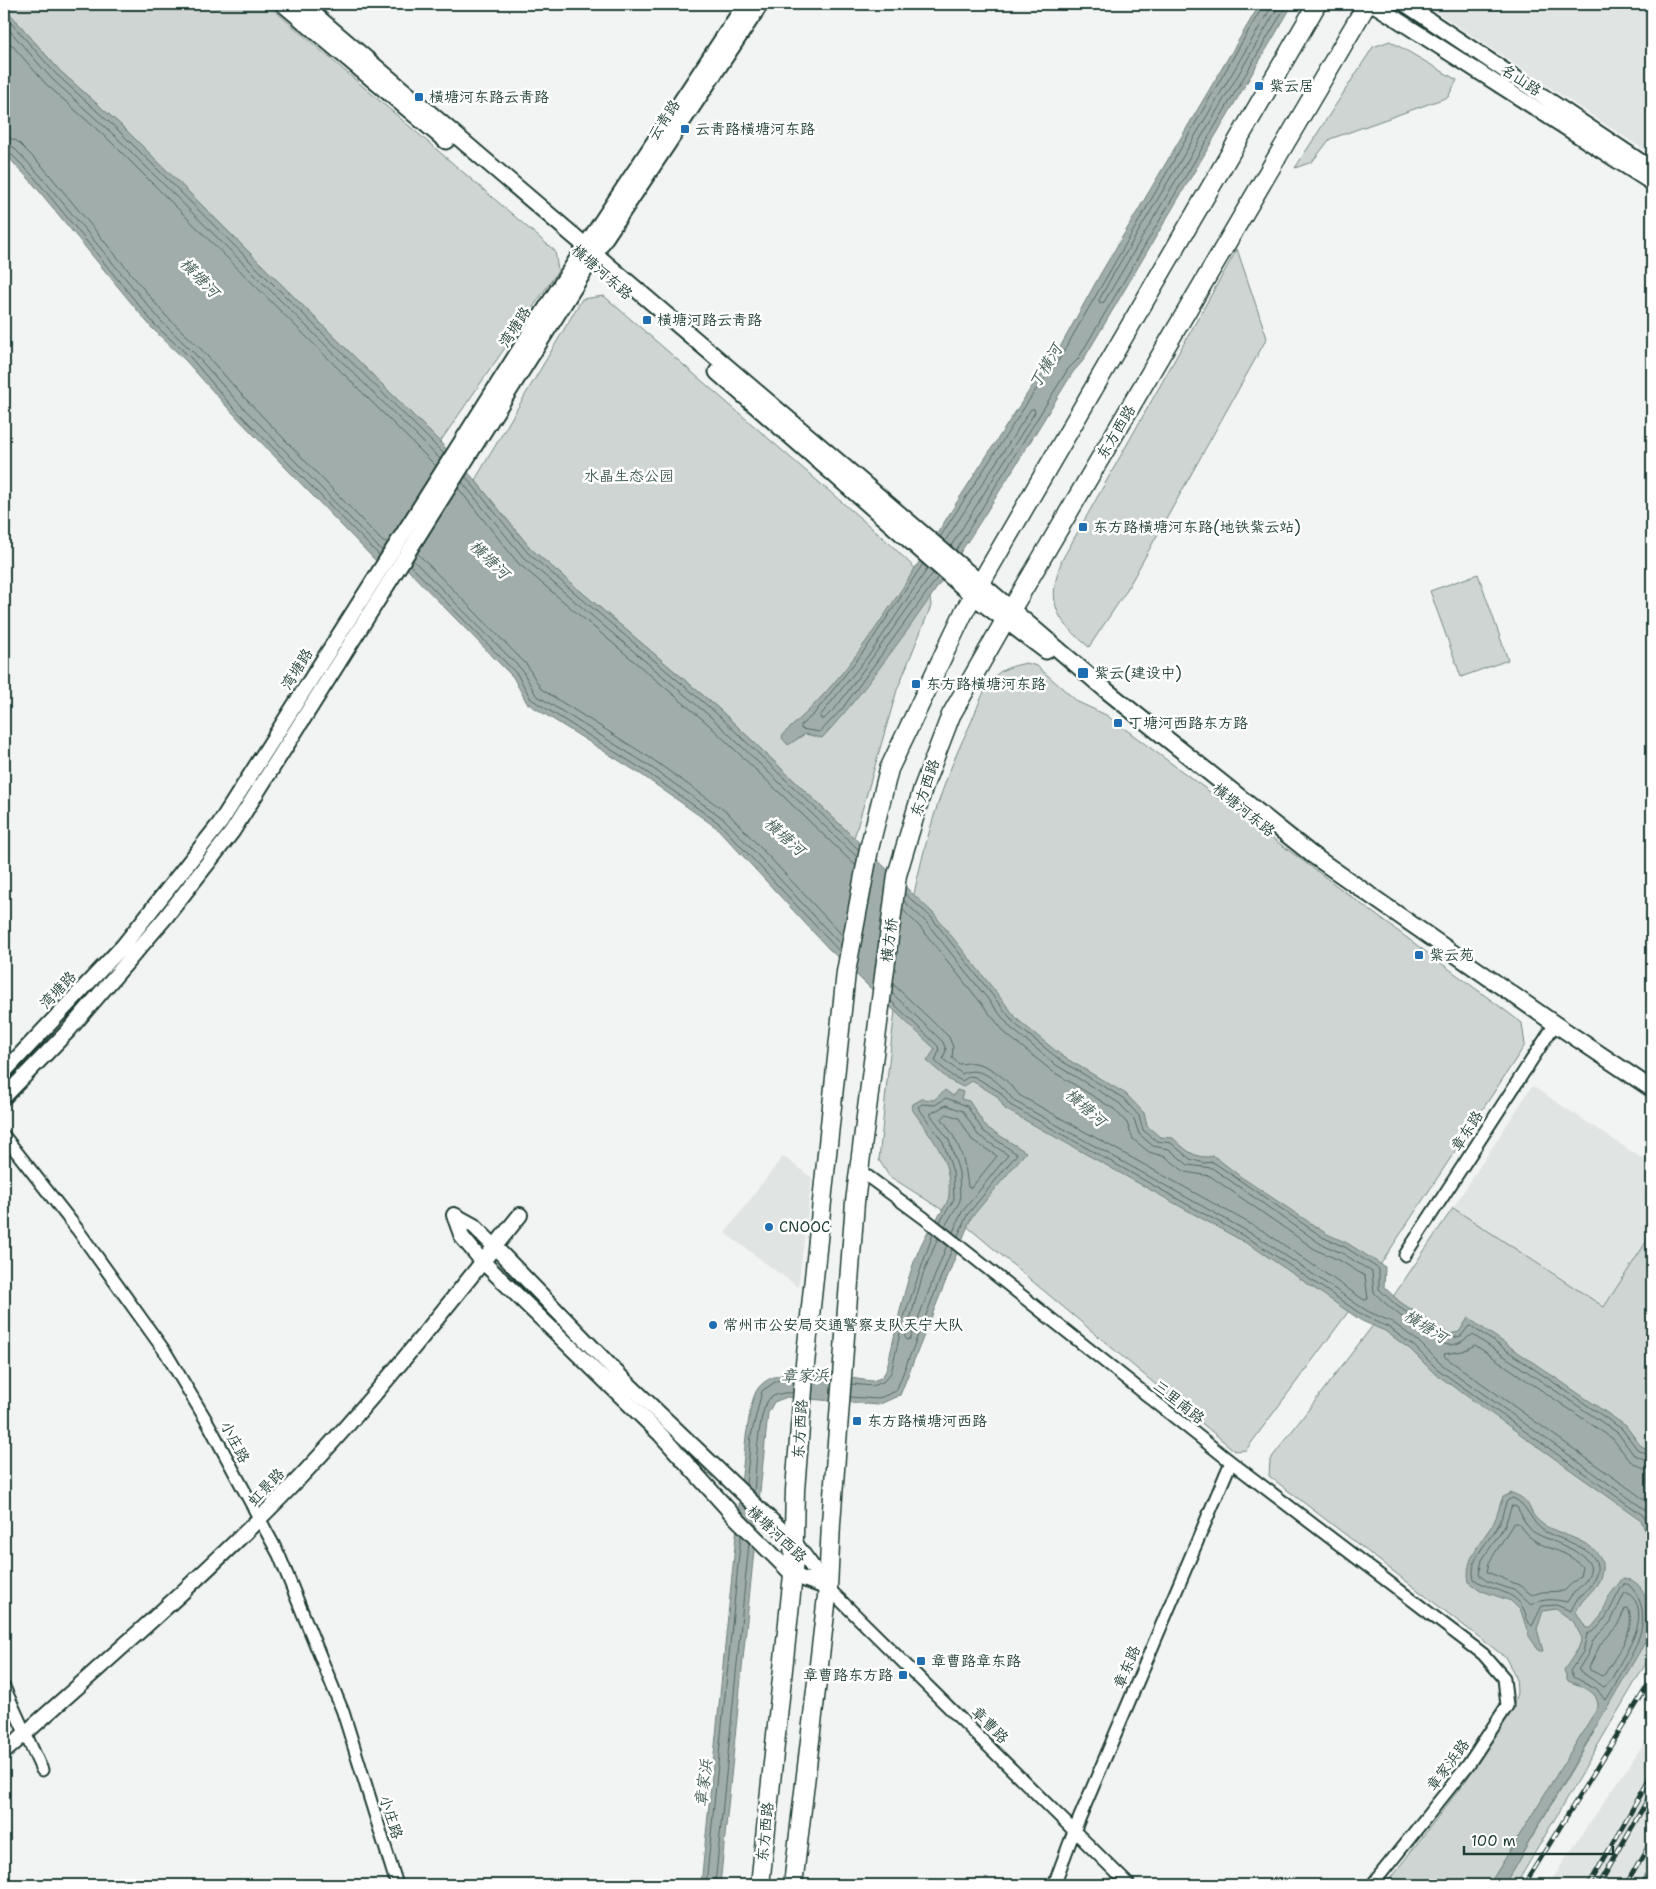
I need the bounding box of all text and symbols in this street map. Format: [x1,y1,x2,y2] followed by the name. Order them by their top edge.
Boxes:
[1497,59,1545,101] street label: 名山路
[1269,76,1314,96] place label: 紫云居
[1253,80,1265,92] marker: 紫云居
[429,87,549,107] place label: 横塘河东路云青路
[413,91,425,103] marker: 横塘河东路云青路
[643,96,685,144] street label: 云青路
[695,119,815,139] place label: 云青路横塘河东路
[679,123,691,135] marker: 云青路横塘河东路
[567,240,637,304] street label: 横塘河东路
[175,253,226,304] water label: 横塘河
[494,303,536,351] street label: 湾塘路
[657,310,762,330] place label: 横塘河路云青路
[641,314,653,326] marker: 横塘河路云青路
[1024,338,1068,392] water label: 丁横河
[1092,401,1140,463] street label: 东方西路
[584,466,674,486] park label: 水晶生态公园
[1093,517,1301,537] place label: 东方路横塘河东路(地铁紫云站)
[1077,521,1089,533] marker: 东方路横塘河东路(地铁紫云站)
[465,535,516,586] water label: 横塘河
[277,645,317,693] street label: 湾塘路
[1094,663,1182,683] place label: 紫云(建设中)
[1076,666,1090,680] marker: 紫云(建设中)
[926,674,1046,694] place label: 东方路横塘河东路
[910,678,922,690] marker: 东方路横塘河东路
[1128,713,1248,733] place label: 丁塘河西路东方路
[1112,717,1124,729] marker: 丁塘河西路东方路
[906,756,944,820] street label: 东方西路
[1209,779,1279,841] street label: 横塘河东路
[760,813,812,862] water label: 横塘河
[876,916,902,964] street label: 横方桥
[1429,945,1474,965] place label: 紫云苑
[1413,949,1425,961] marker: 紫云苑
[35,967,81,1013] street label: 湾塘路
[1061,1084,1113,1133] water label: 横塘河
[1446,1107,1488,1155] street label: 章东路
[779,1217,830,1237] place label: CNOOC
[763,1221,775,1233] marker: CNOOC
[1400,1305,1454,1350] water label: 横塘河
[723,1315,963,1335] place label: 常州市公安局交通警察支队天宁大队
[707,1319,719,1331] marker: 常州市公安局交通警察支队天宁大队
[781,1365,830,1386] water label: 章家浜
[1149,1376,1209,1428] street label: 三里南路
[788,1398,812,1460] street label: 东方西路
[867,1411,987,1431] place label: 东方路横塘河西路
[851,1415,863,1427] marker: 东方路横塘河西路
[216,1417,254,1467] street label: 小庄路
[243,1464,289,1510] street label: 虹景路
[743,1501,811,1567] street label: 横塘河西路
[1109,1642,1145,1692] street label: 章东路
[931,1651,1021,1671] place label: 章曹路章东路
[915,1655,927,1667] marker: 章曹路章东路
[803,1665,893,1685] place label: 章曹路东方路
[897,1669,909,1681] marker: 章曹路东方路
[967,1702,1013,1748] street label: 章曹路
[1422,1735,1474,1795] street label: 章家浜路
[690,1757,717,1808] water label: 章家浜
[375,1793,407,1841] street label: 小庄路
[752,1801,778,1863] street label: 东方西路
[1464,1824,1612,1856] scale bar
[1471,1831,1516,1851] text: 100 m

